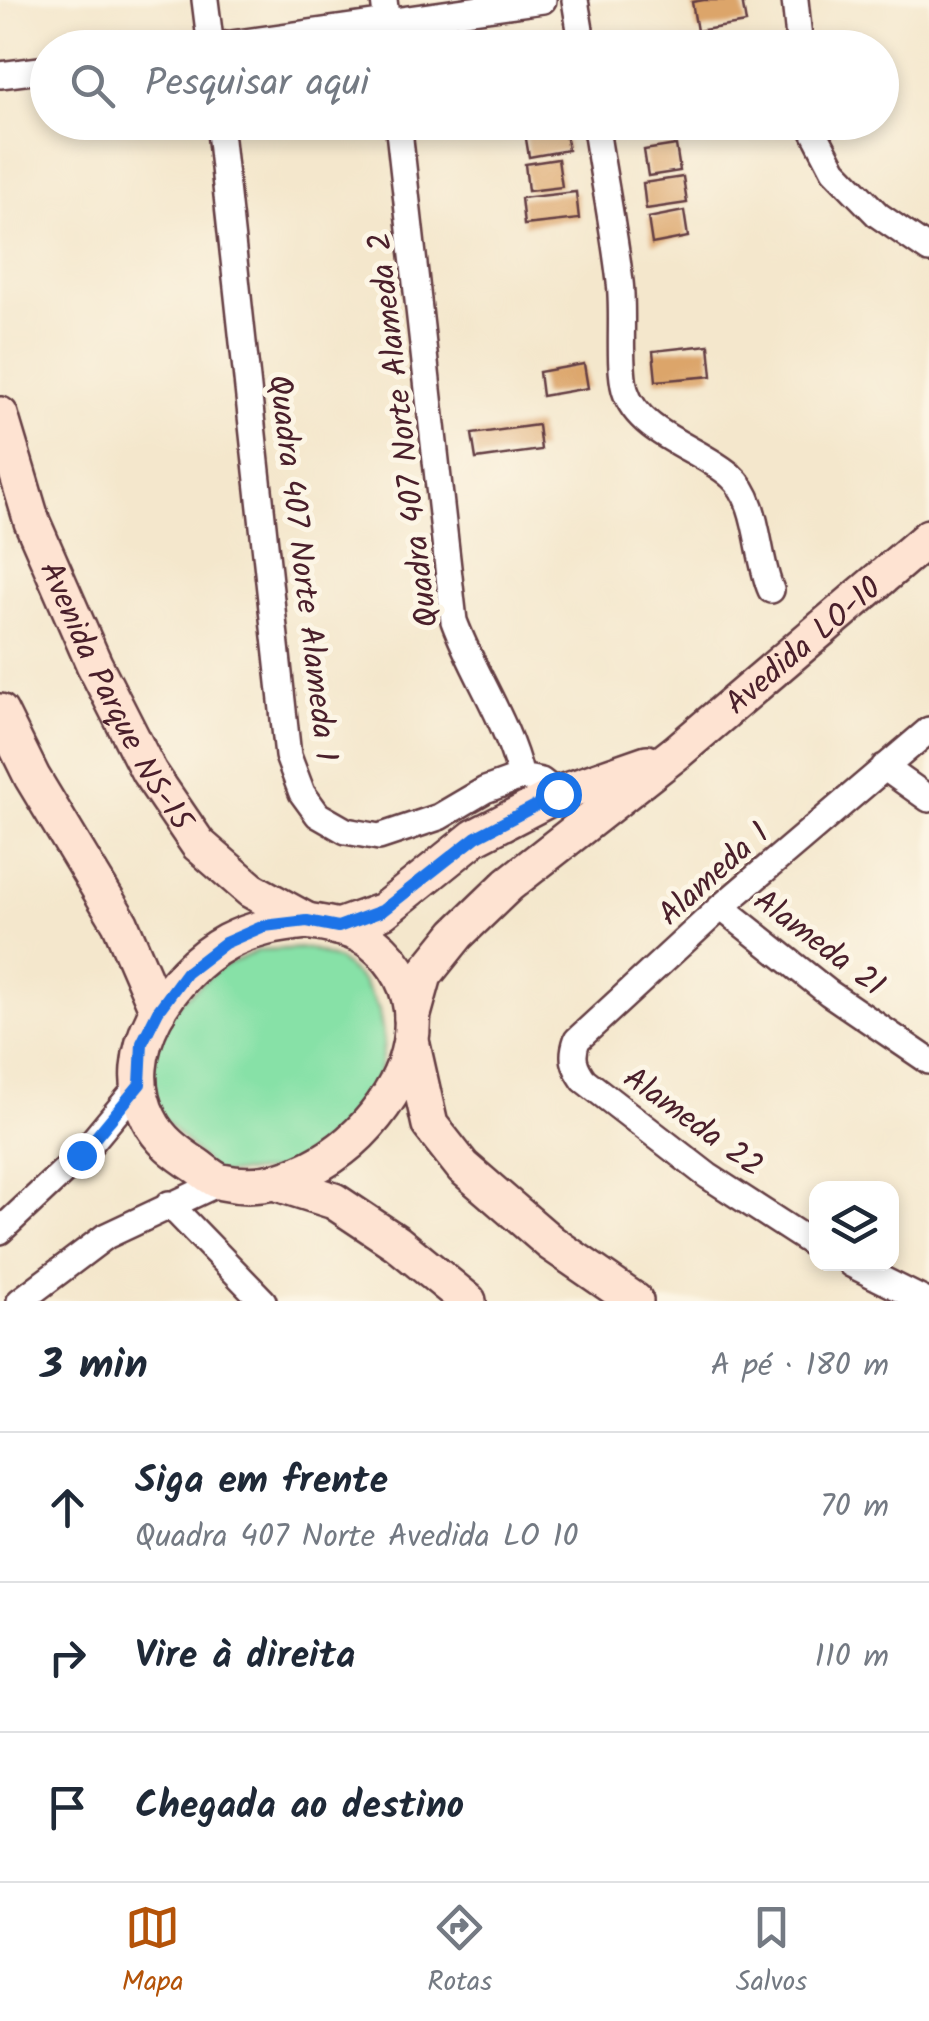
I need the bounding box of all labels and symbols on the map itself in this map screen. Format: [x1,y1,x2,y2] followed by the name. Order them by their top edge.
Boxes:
[355,229,454,630] street label: Quadra 407 Norte Alameda 2
[253,372,351,764] street label: Quadra 407 Norte Alameda 1
[24,554,206,844] street label: Avenida Parque NS-15
[714,565,894,729] street label: Avedida LO-10
[536,772,582,818] route start
[647,810,782,939] street label: Alameda 1
[741,877,896,1011] street label: Alameda 21
[612,1054,774,1192] street label: Alameda 22
[59,1133,105,1179] route end

